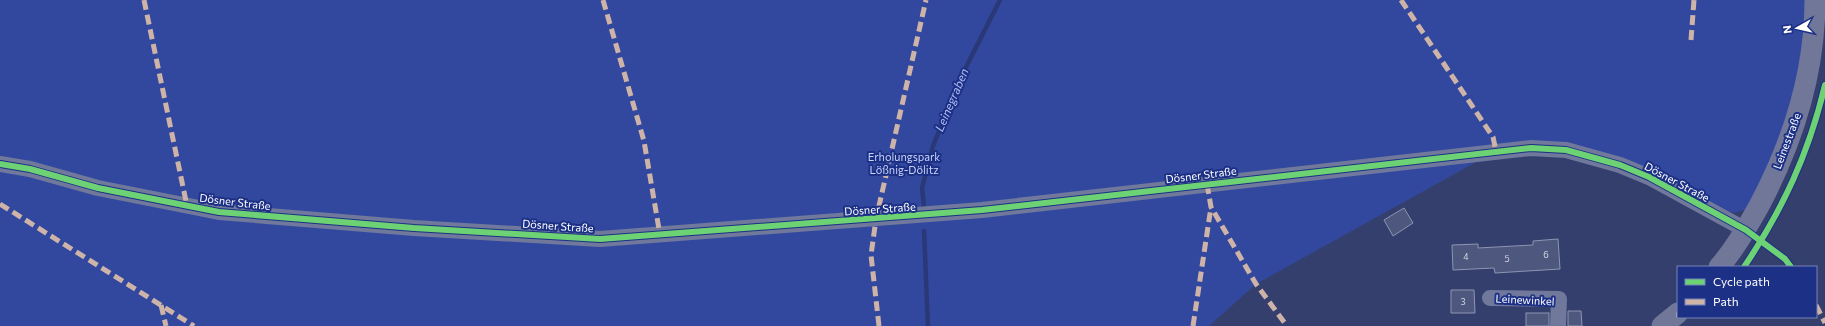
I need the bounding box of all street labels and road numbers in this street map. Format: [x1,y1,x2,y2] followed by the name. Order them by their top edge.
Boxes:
[1770,111,1803,171] street label: Leinestraße
[1643,159,1712,204] street label: Dösner Straße
[1165,164,1237,185] street label: Dösner Straße
[199,191,272,212] street label: Dösner Straße
[844,200,916,217] street label: Dösner Straße
[522,217,594,234] street label: Dösner Straße
[1495,291,1555,308] street label: Leinewinkel

